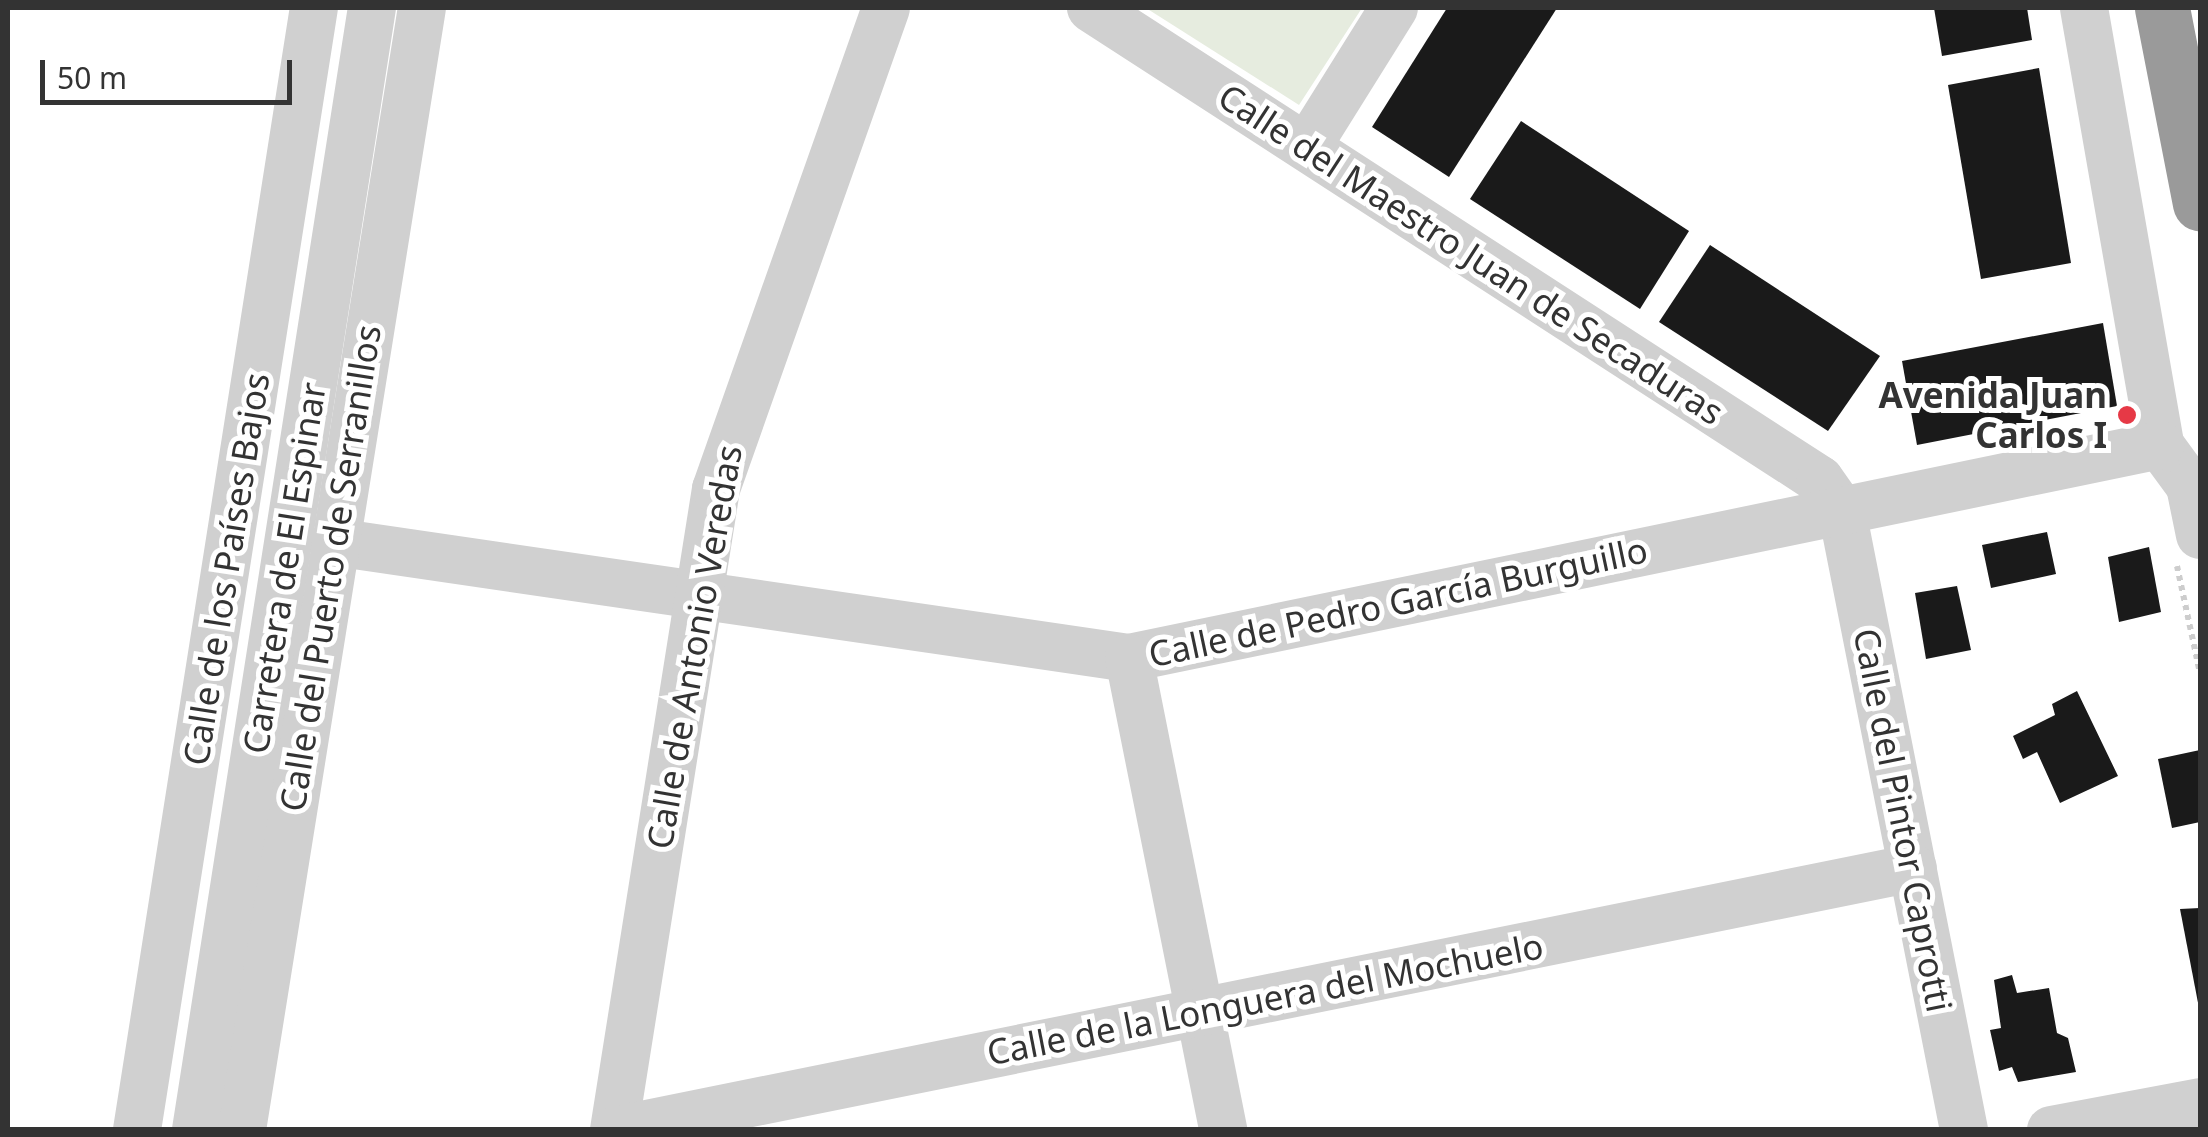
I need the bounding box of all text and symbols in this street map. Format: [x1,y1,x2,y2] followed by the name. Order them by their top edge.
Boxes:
[45,40,298,102] scale bar
[57,57,127,98] text: 50 m
[1211,75,1731,433] street label: Calle del Maestro Juan de Secaduras
[271,322,389,814] street label: Calle del Puerto de Serranillos
[174,370,278,768] street label: Calle de los Países Bajos
[1878,374,2107,456] place label: Avenida Juan Carlos I
[234,380,334,756] street label: Carretera de El Espinar
[2116,404,2138,426] marker: Avenida Juan Carlos I
[638,442,750,852] street label: Calle de Antonio Veredas
[1145,529,1651,675] street label: Calle de Pedro García Burguillo
[1845,625,1961,1015] street label: Calle del Pintor Caprotti
[983,924,1547,1074] street label: Calle de la Longuera del Mochuelo

